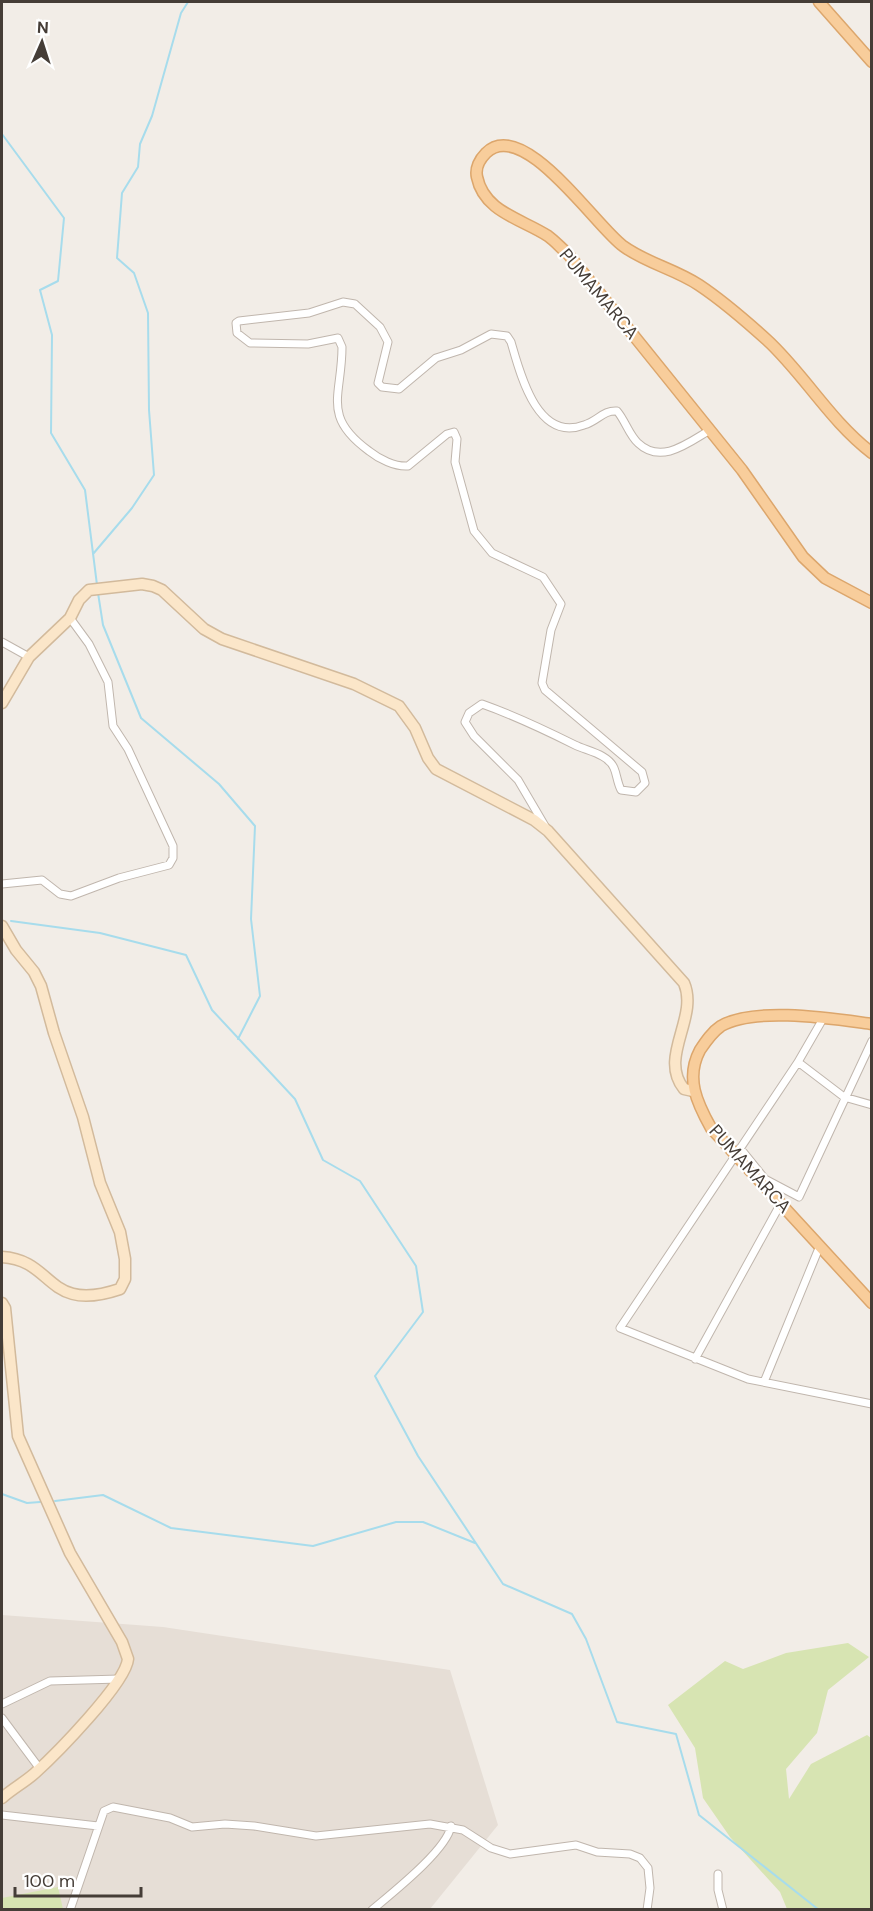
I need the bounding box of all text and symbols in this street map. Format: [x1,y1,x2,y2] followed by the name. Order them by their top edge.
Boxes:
[12,12,72,72] north arrow
[36,17,49,38] text: N
[554,244,644,345] street label: PUMAMARCA
[704,1119,796,1219] street label: PUMAMARCA
[15,1860,141,1898] scale bar
[24,1869,75,1893] text: 100 m

